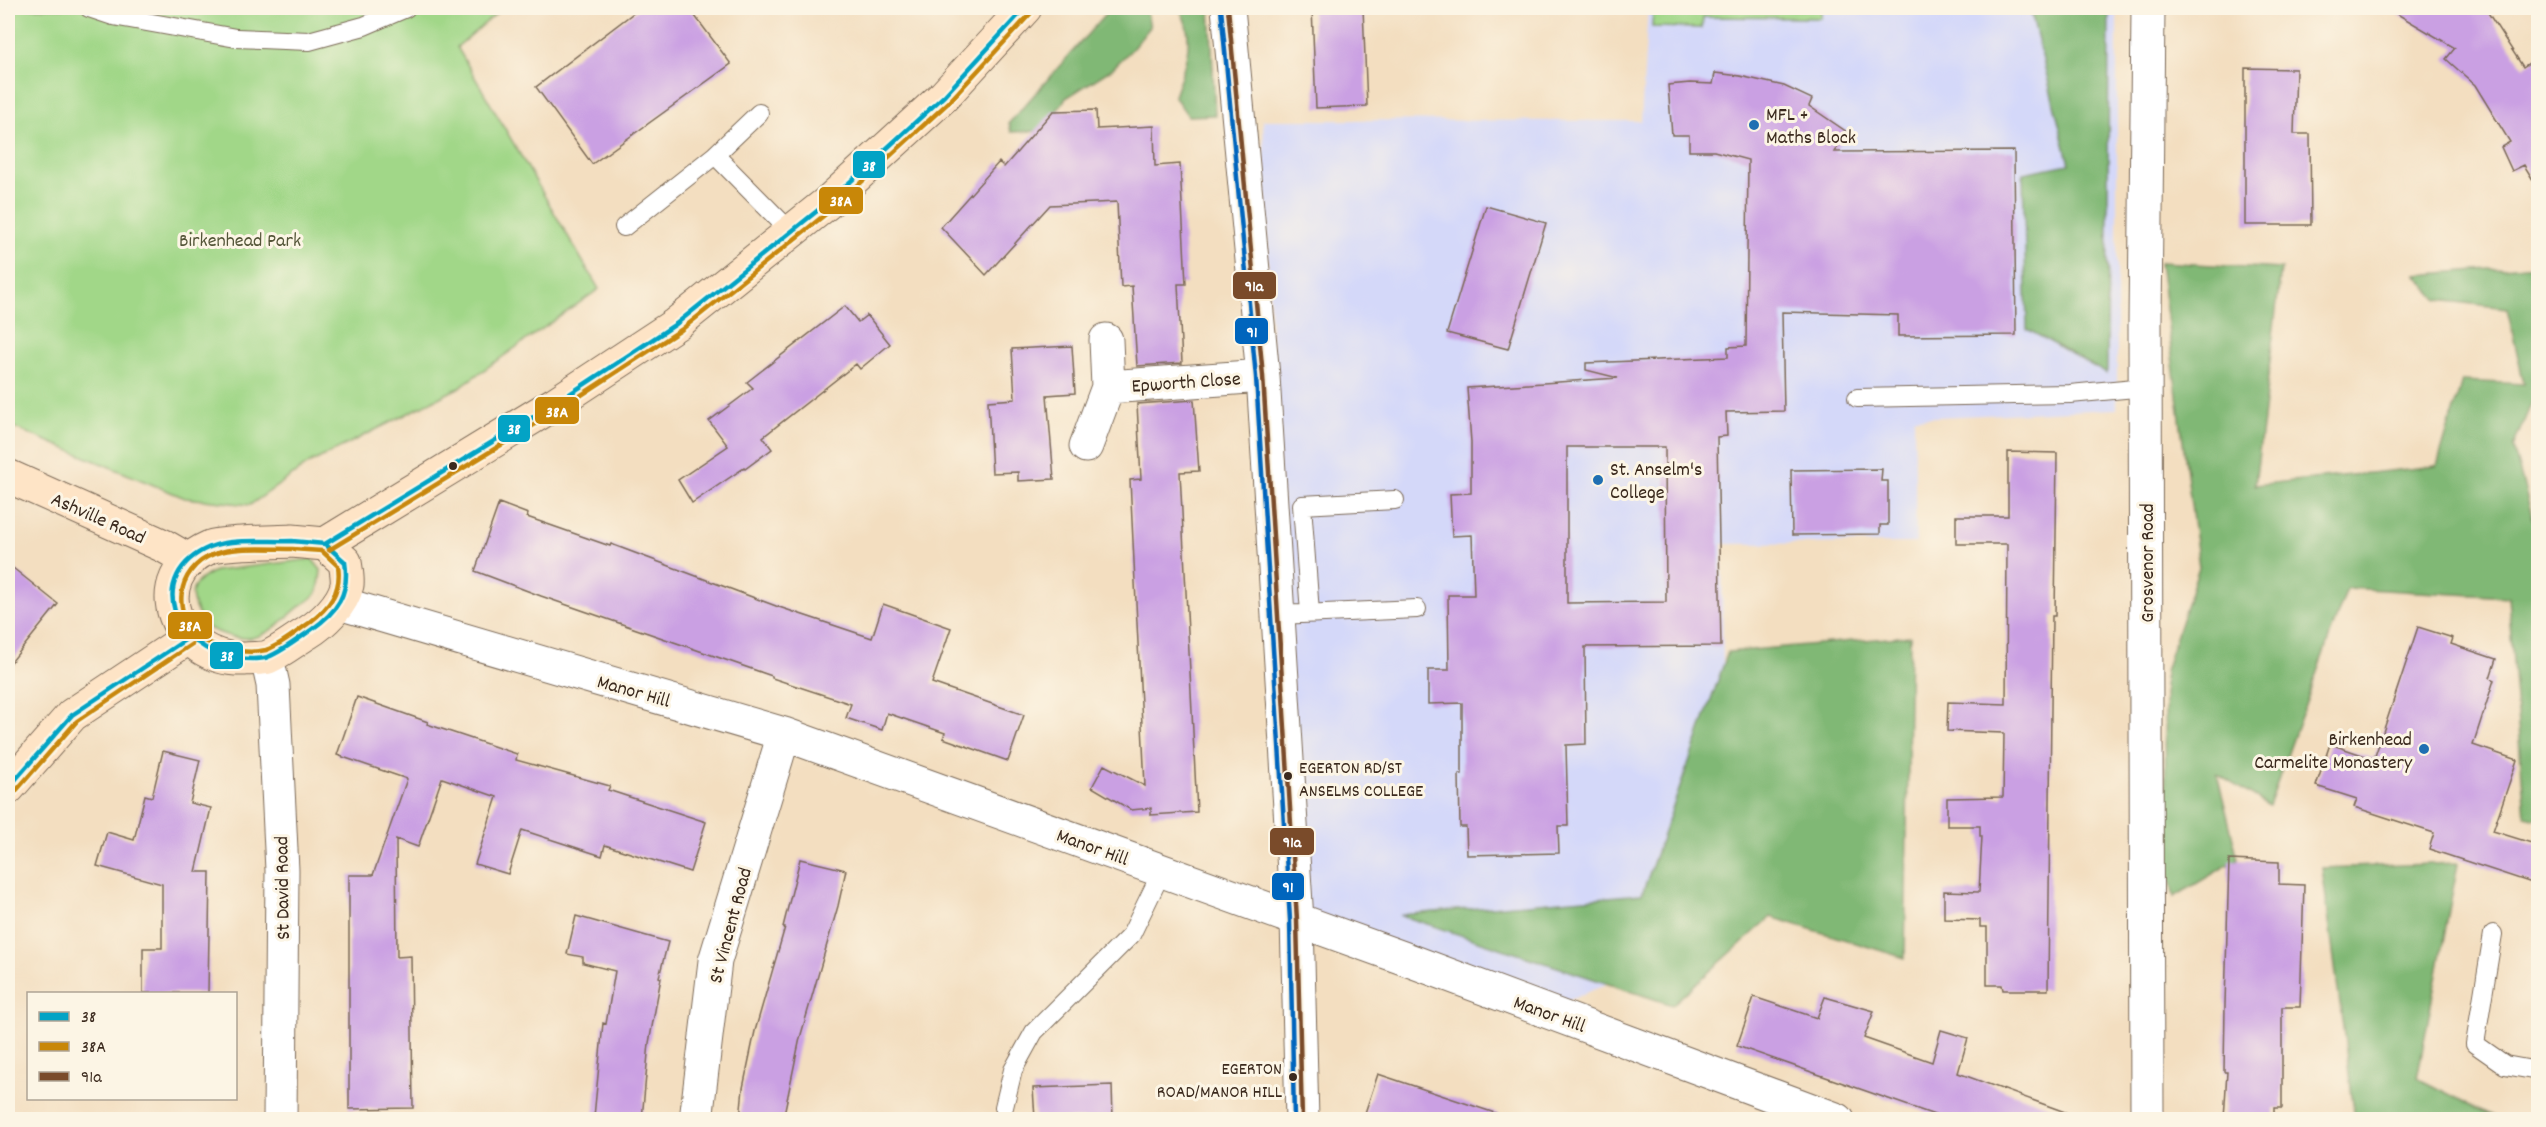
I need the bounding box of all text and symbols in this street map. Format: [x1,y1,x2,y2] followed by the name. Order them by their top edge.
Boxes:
[1766,102,1856,153] place label: MFL + Maths Block
[1747,118,1761,132] marker: MFL + Maths Block
[852,150,886,179] line badge: 38
[862,156,876,179] text: 38
[818,186,864,215] line badge: 38A
[830,191,852,214] text: 38A
[179,228,301,256] park label: Birkenhead Park
[1232,271,1277,300] line badge: 91a
[1245,276,1265,299] text: 91a
[1234,317,1269,345] line badge: 91
[1247,322,1257,345] text: 91
[1131,366,1242,402] street label: Epworth Close
[534,396,580,425] line badge: 38A
[546,402,568,425] text: 38A
[497,414,531,443] line badge: 38
[507,419,521,442] text: 38
[1610,457,1702,508] place label: St. Anselm's College
[447,460,459,472] unlabelled marker
[1591,473,1605,487] marker: St. Anselm's College
[46,486,150,553] street label: Ashville Road
[2135,503,2163,623] street label: Grosvenor Road
[167,611,213,640] line badge: 38A
[179,616,201,639] text: 38A
[209,641,244,670] line badge: 38
[220,646,234,669] text: 38
[593,669,673,717] street label: Manor Hill
[2254,727,2413,778] place label: Birkenhead Carmelite Monastery
[2417,742,2431,756] marker: Birkenhead Carmelite Monastery
[1299,757,1423,805] place label: EGERTON RD/ST ANSELMS COLLEGE
[1282,770,1294,782] marker: EGERTON RD/ST ANSELMS COLLEGE
[1052,823,1132,875] street label: Manor Hill
[1269,827,1315,856] line badge: 91a
[1283,832,1303,855] text: 91a
[269,836,299,940] street label: St David Road
[703,865,761,987] street label: St Vincent Road
[1271,872,1305,901] line badge: 91
[1283,877,1293,900] text: 91
[1509,990,1589,1042] street label: Manor Hill
[27,992,237,1100] legend
[81,1006,96,1031] text: 38
[81,1036,106,1061] text: 38A
[1157,1058,1283,1106] place label: EGERTON ROAD/MANOR HILL
[81,1066,102,1091] text: 91a
[1287,1071,1299,1083] marker: EGERTON ROAD/MANOR HILL

